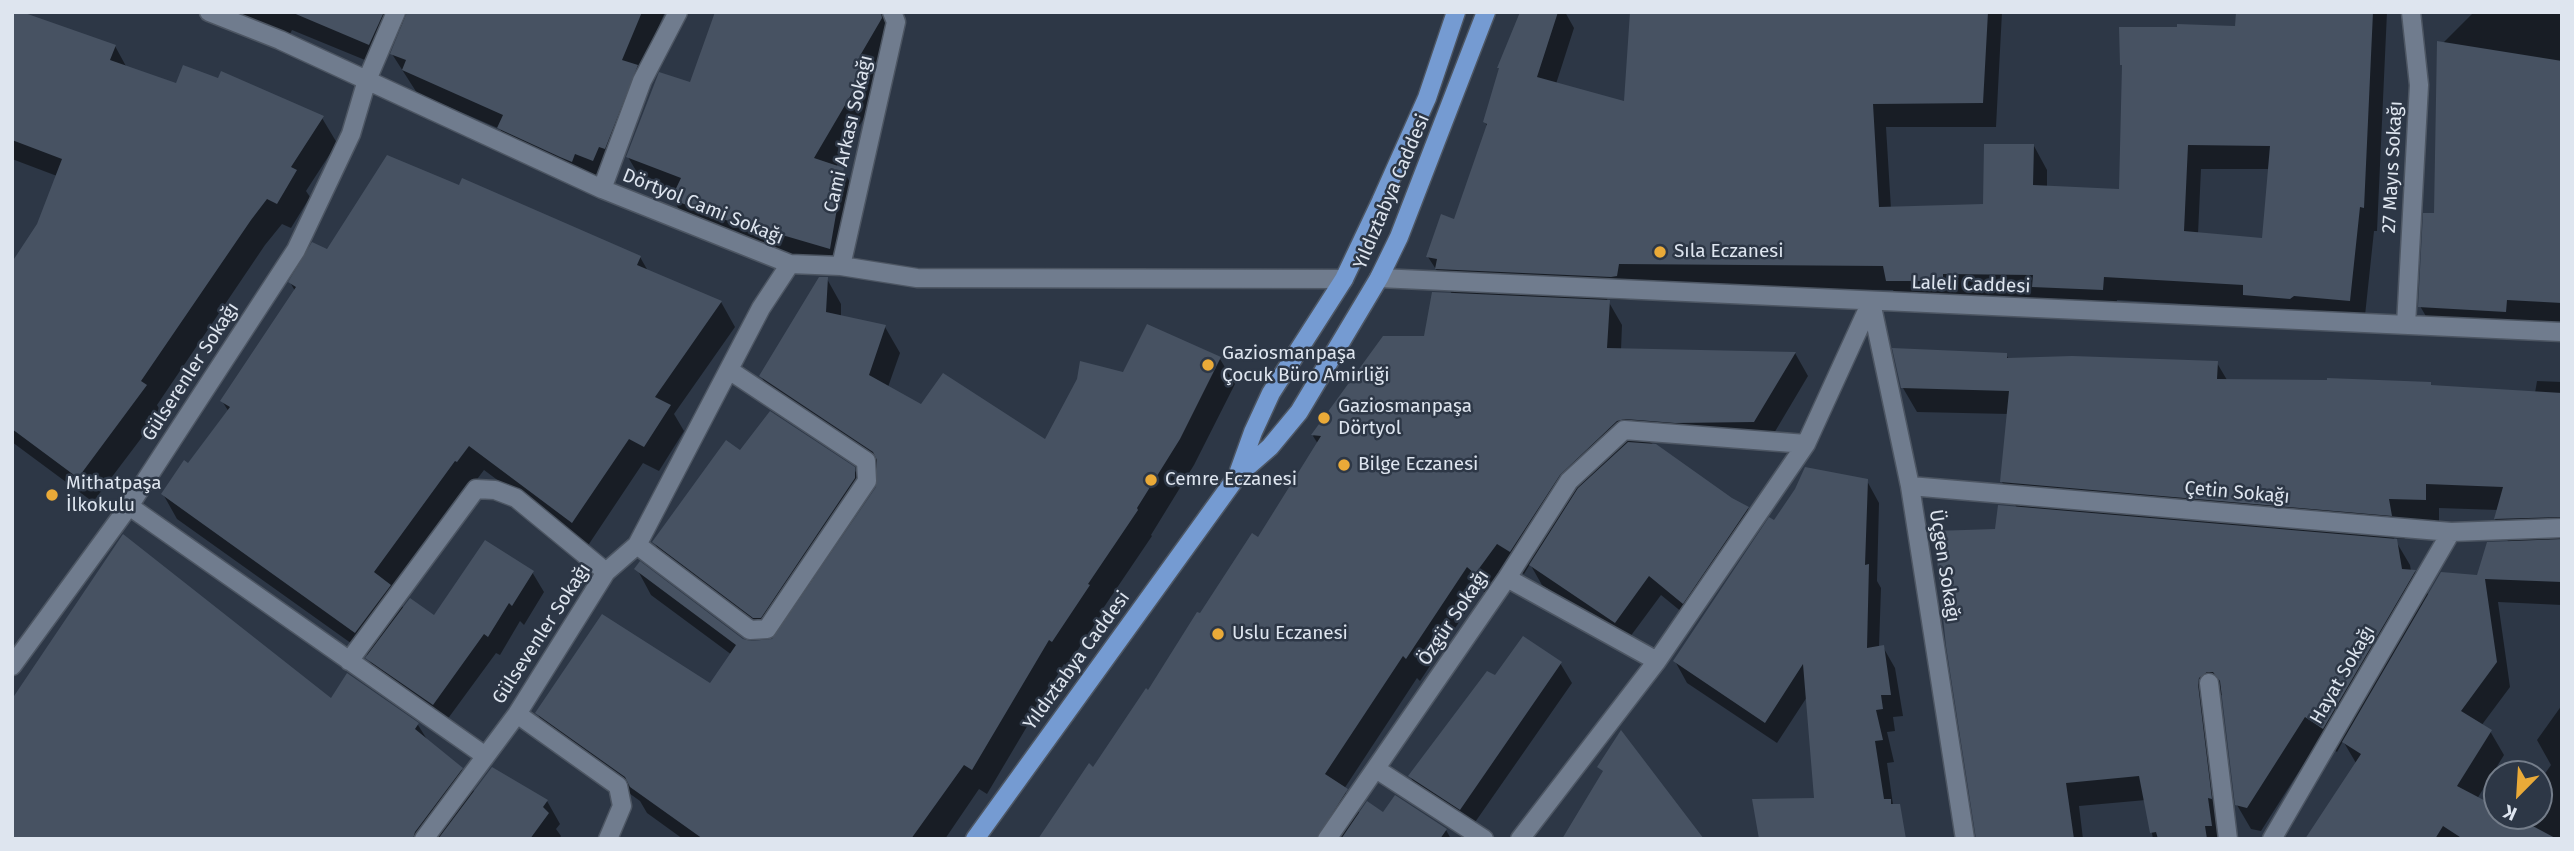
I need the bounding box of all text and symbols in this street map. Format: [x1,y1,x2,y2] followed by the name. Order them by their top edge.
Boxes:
[820,53,878,215] street label: Cami Arkası Sokağı
[2378,100,2408,234] street label: 27 Mayıs Sokağı
[1349,111,1435,273] street label: Yıldıztabya Caddesi
[619,164,787,250] street label: Dörtyol Cami Sokağı
[1674,241,1783,263] place label: Sıla Eczanesi
[1652,244,1668,260] marker: Sıla Eczanesi
[1911,272,2031,298] street label: Laleli Caddesi
[138,298,244,446] street label: Gülserenler Sokağı
[1222,343,1390,387] place label: Gaziosmanpaşa Çocuk Büro Amirliği
[1200,357,1216,373] marker: Gaziosmanpaşa Çocuk Büro Amirliği
[1338,396,1472,440] place label: Gaziosmanpaşa Dörtyol
[1316,410,1332,426] marker: Gaziosmanpaşa Dörtyol
[1358,454,1478,476] place label: Bilge Eczanesi
[1336,457,1352,473] marker: Bilge Eczanesi
[1165,469,1297,491] place label: Cemre Eczanesi
[1143,472,1159,488] marker: Cemre Eczanesi
[66,473,162,517] place label: Mithatpaşa İlkokulu
[2184,477,2290,509] street label: Çetin Sokağı
[44,487,60,503] marker: Mithatpaşa İlkokulu
[1924,508,1964,624] street label: Üçgen Sokağı
[488,559,596,709] street label: Gülsevenler Sokağı
[1414,566,1494,670] street label: Özgür Sokağı
[1019,587,1135,735] street label: Yıldıztabya Caddesi
[2305,621,2381,729] street label: Hayat Sokağı
[1232,623,1348,645] place label: Uslu Eczanesi
[1210,626,1226,642] marker: Uslu Eczanesi
[2483,760,2553,830] north arrow
[2500,800,2520,826] text: K

